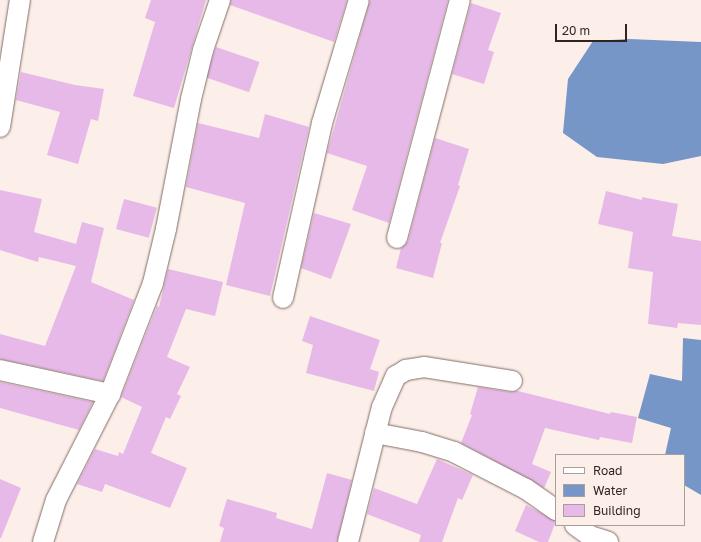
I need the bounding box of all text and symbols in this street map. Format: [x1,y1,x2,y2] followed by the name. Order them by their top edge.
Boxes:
[557,16,629,42] scale bar
[562,23,590,38] text: 20 m
[555,454,685,526] legend
[593,463,622,478] text: Road
[593,483,627,498] text: Water
[593,503,641,518] text: Building

